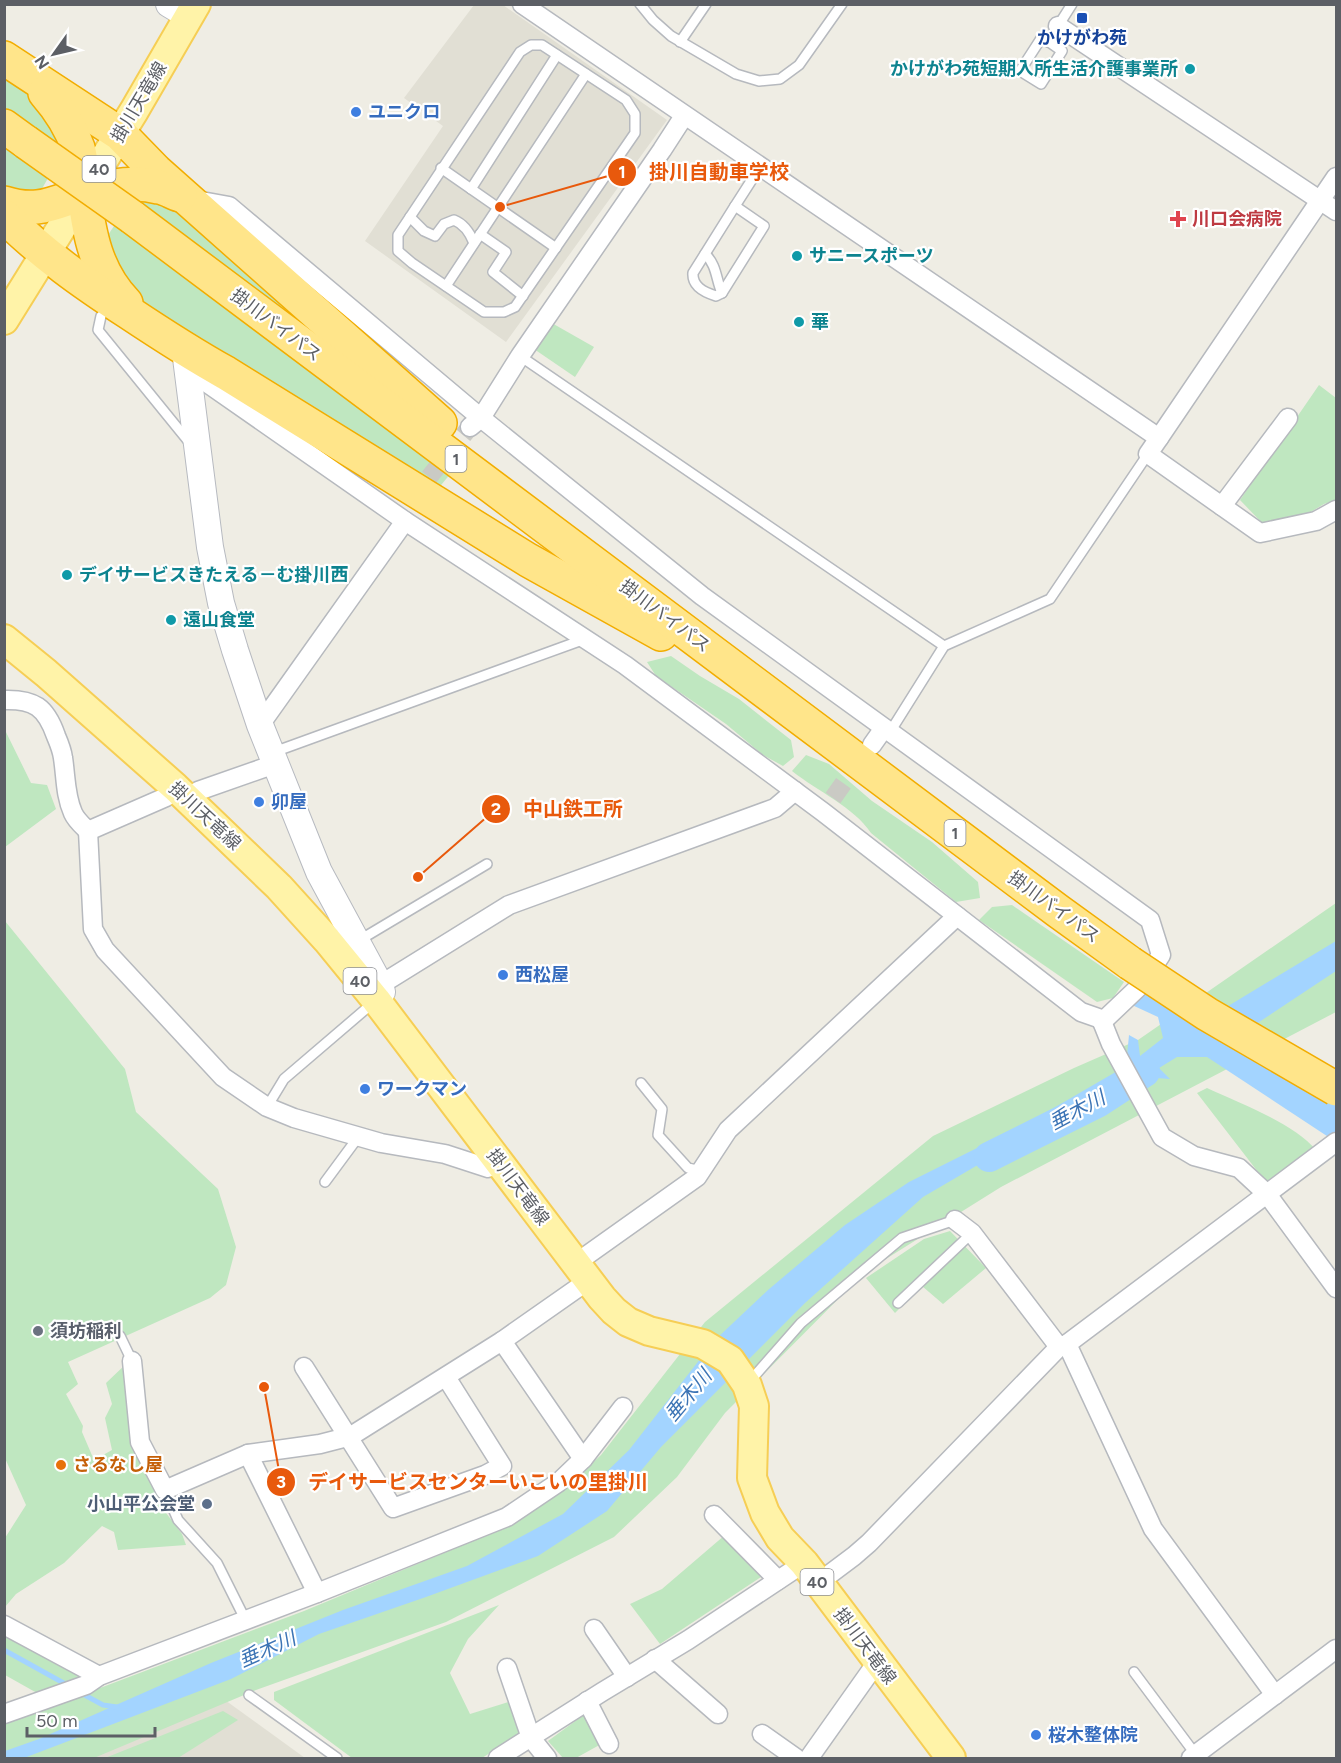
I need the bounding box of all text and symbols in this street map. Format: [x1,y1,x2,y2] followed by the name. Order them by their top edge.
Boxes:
[1075,11,1089,25] marker: かけがわ苑
[24,24,84,84] north arrow
[1037,27,1127,49] place label: かけがわ苑
[31,52,53,73] text: N
[106,58,172,146] street label: 掛川天竜線
[890,58,1178,80] place label: かけがわ苑短期入所生活介護事業所
[1183,62,1197,76] marker: かけがわ苑短期入所生活介護事業所
[368,101,440,123] place label: ユニクロ
[349,105,363,119] marker: ユニクロ
[607,153,801,191] callout: 掛川自動車学校
[82,156,116,182] road number: 40
[649,160,789,184] text: 掛川自動車学校
[618,161,626,183] text: 1
[1192,208,1282,230] place label: 川口会病院
[1169,210,1187,228] marker: 川口会病院
[809,245,934,267] place label: サニースポーツ
[790,249,804,263] marker: サニースポーツ
[226,284,326,366] street label: 掛川バイパス
[811,311,829,333] place label: 華
[792,315,806,329] marker: 華
[446,446,466,472] road number: 1
[79,564,348,586] place label: デイサービスきたえる－む掛川西
[60,568,74,582] marker: デイサービスきたえる－む掛川西
[615,575,715,657] street label: 掛川バイパス
[183,609,255,631] place label: 遠山食堂
[164,613,178,627] marker: 遠山食堂
[165,777,245,855] street label: 掛川天竜線
[481,790,635,828] callout: 中山鉄工所
[271,791,307,813] place label: 卯屋
[252,795,266,809] marker: 卯屋
[523,797,623,821] text: 中山鉄工所
[491,798,501,820] text: 2
[944,820,966,846] road number: 1
[1004,866,1104,948] street label: 掛川バイパス
[515,964,569,986] place label: 西松屋
[344,968,376,994] road number: 40
[496,968,510,982] marker: 西松屋
[377,1078,467,1100] place label: ワークマン
[358,1082,372,1096] marker: ワークマン
[1045,1084,1111,1135] water label: 垂木川
[482,1144,554,1230] street label: 掛川天竜線
[50,1320,122,1342] place label: 須坊稲利
[31,1324,45,1338] marker: 須坊稲利
[660,1363,718,1426] water label: 垂木川
[73,1454,163,1476] place label: さるなし屋
[54,1458,68,1472] marker: さるなし屋
[266,1463,660,1501] callout: デイサービスセンターいこいの里掛川
[308,1470,648,1494] text: デイサービスセンターいこいの里掛川
[276,1471,286,1493] text: 3
[87,1493,195,1515] place label: 小山平公会堂
[200,1497,214,1511] marker: 小山平公会堂
[800,1569,834,1595] road number: 40
[829,1603,901,1689] street label: 掛川天竜線
[235,1625,301,1672] water label: 垂木川
[27,1700,154,1738] scale bar
[36,1710,78,1732] text: 50 m
[1048,1724,1138,1746] place label: 桜木整体院
[1029,1728,1043,1742] marker: 桜木整体院

